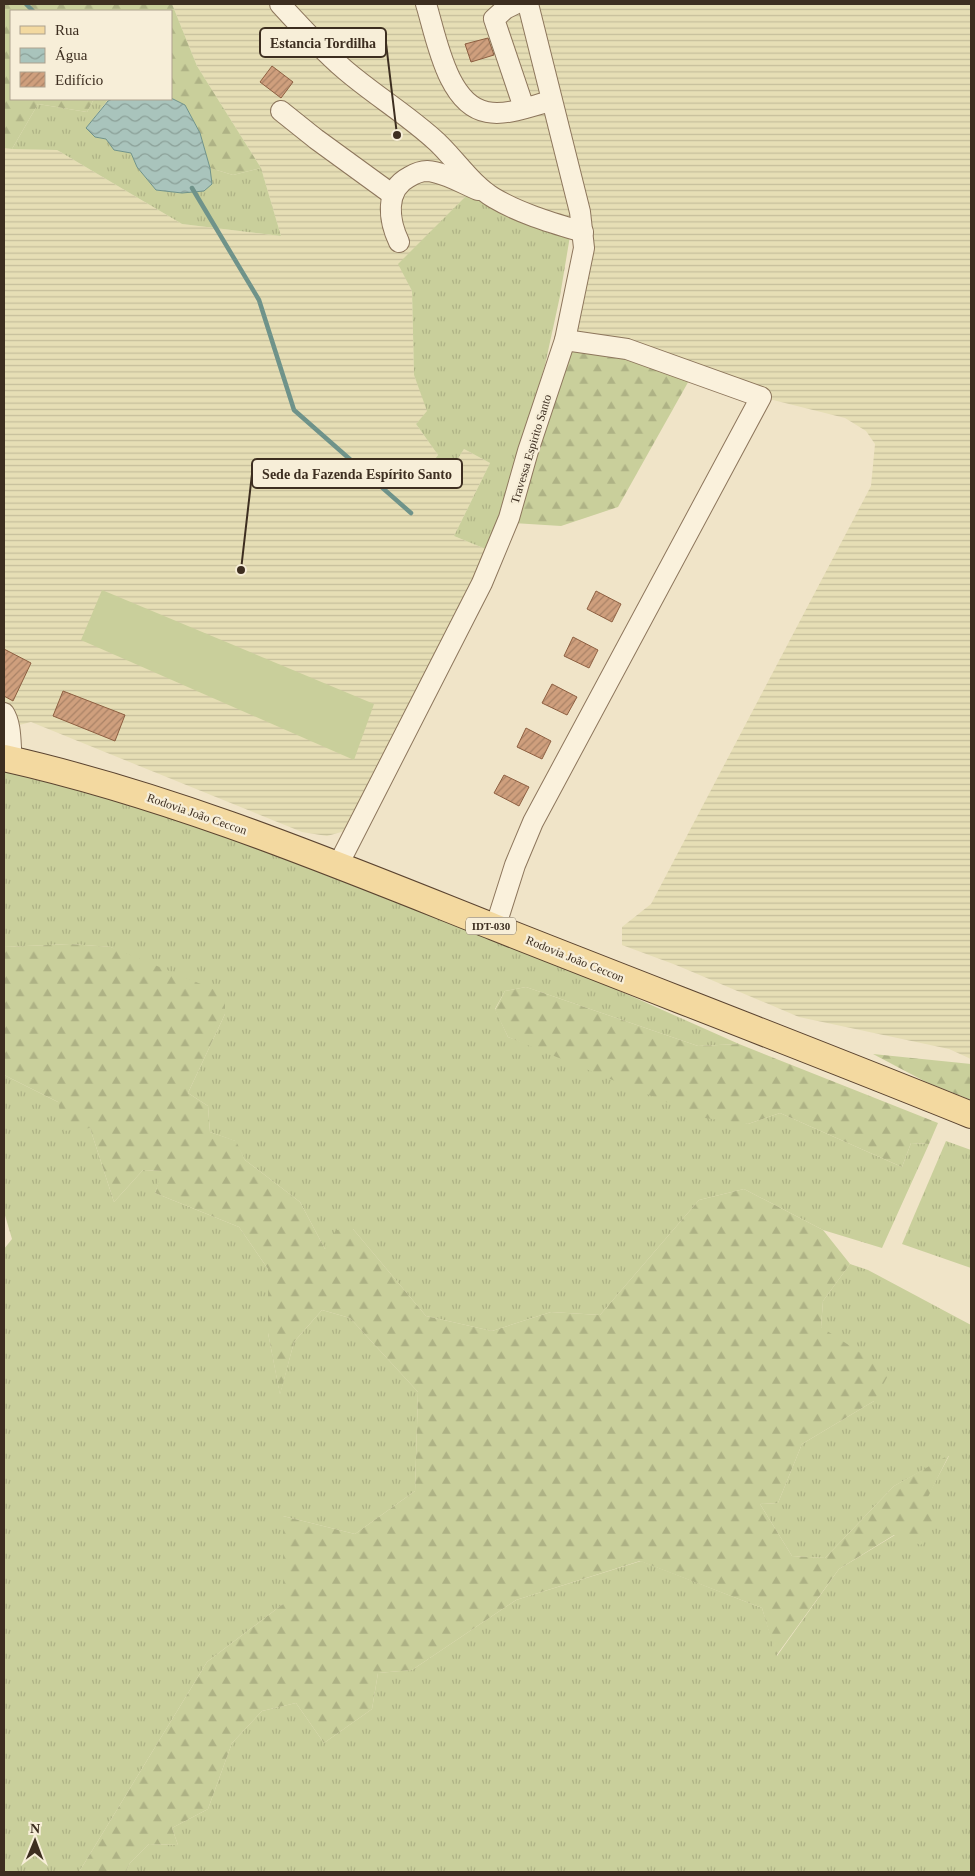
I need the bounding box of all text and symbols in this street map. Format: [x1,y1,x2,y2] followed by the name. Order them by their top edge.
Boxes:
[10,10,172,100] legend
[55,22,80,38] text: Rua
[260,28,386,57] callout: Estancia Tordilha
[270,36,376,51] text: Estancia Tordilha
[55,47,88,63] text: Água
[55,72,103,88] text: Edifício
[508,393,554,505] street label: Travessa Espirito Santo
[252,459,462,488] callout: Sede da Fazenda Espírito Santo
[262,467,452,482] text: Sede da Fazenda Espírito Santo
[145,790,249,838] street label: Rodovia João Ceccon
[466,918,516,934] road number: IDT-030
[524,933,626,985] street label: Rodovia João Ceccon
[10,1816,60,1866] north arrow
[30,1821,40,1836] text: N

